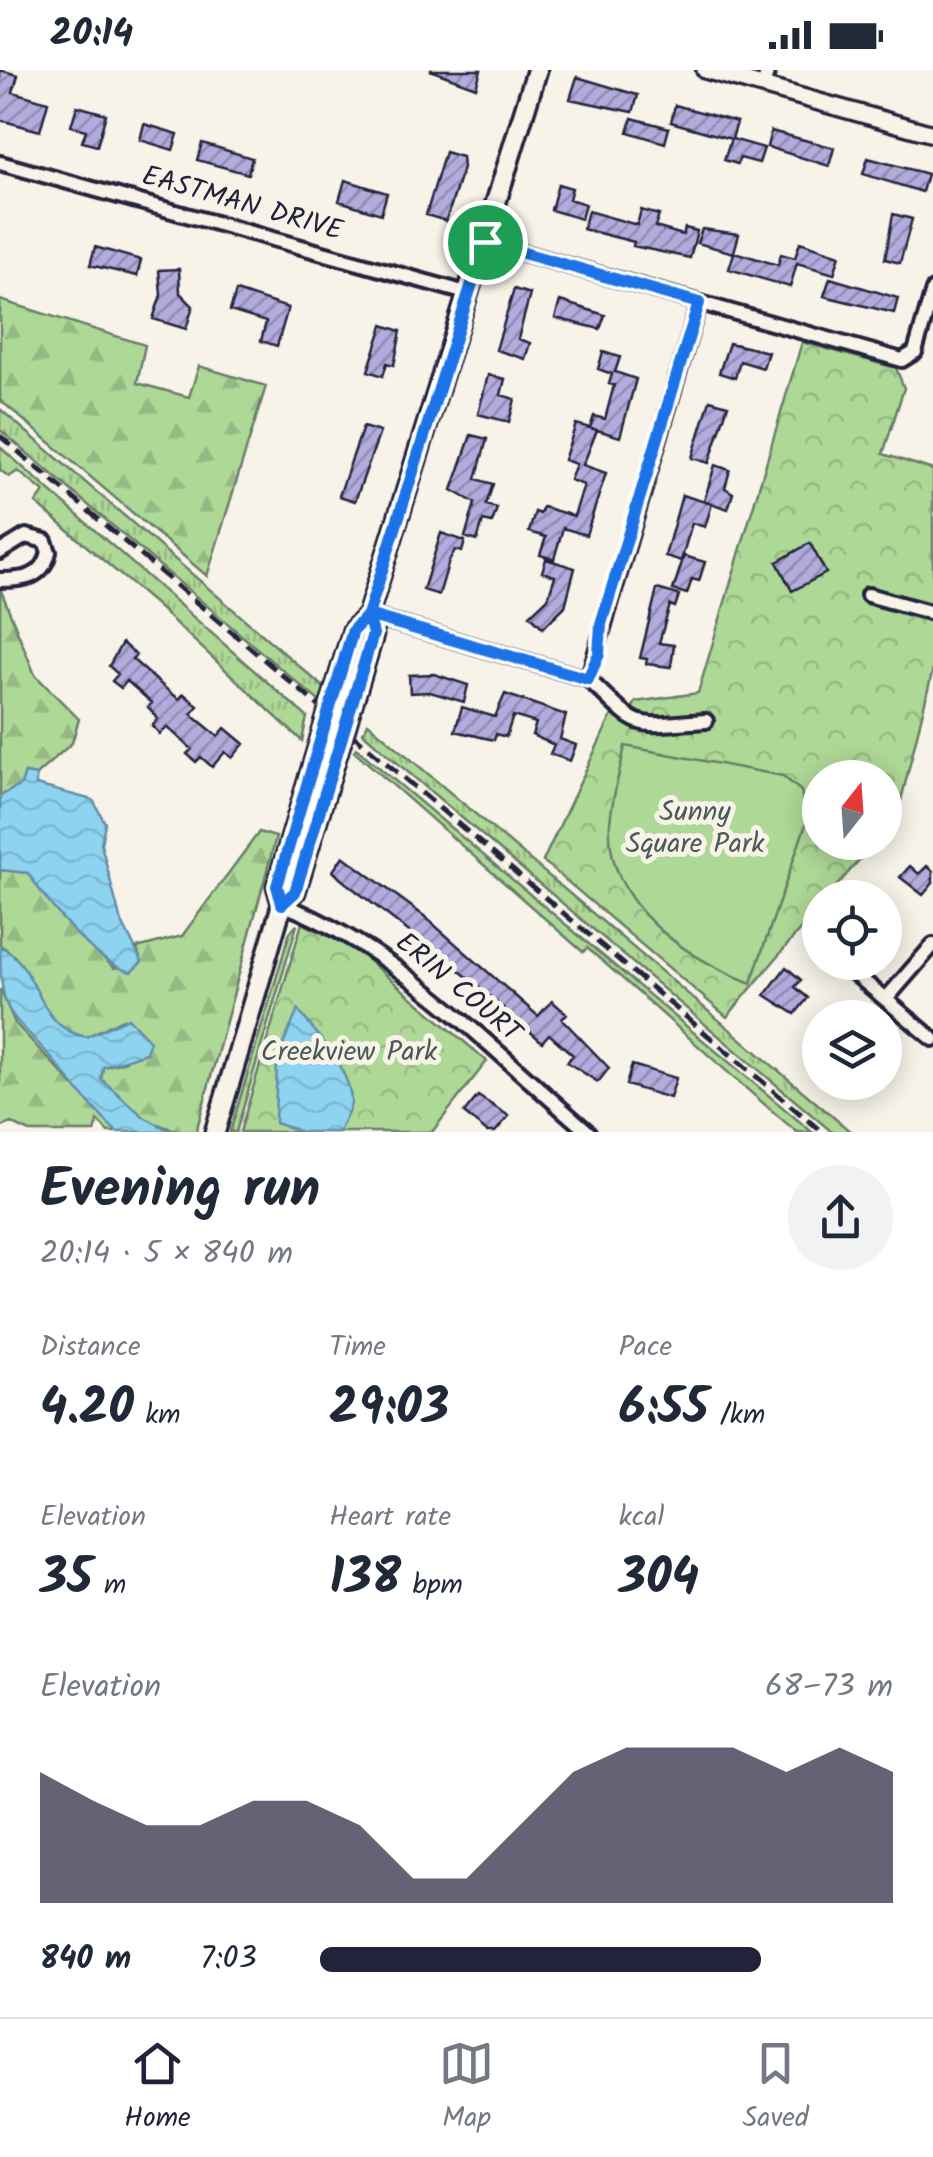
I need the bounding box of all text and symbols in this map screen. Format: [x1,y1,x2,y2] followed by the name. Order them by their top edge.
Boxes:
[50,5,133,65] text: 20:14
[136,154,348,254] street label: EASTMAN DRIVE
[443,200,528,285] pin
[458,215,513,270] icon: arrive
[802,760,902,860] north arrow
[802,760,902,1100] map controls
[626,790,765,867] park label: Sunny Square Park
[802,880,902,980] button: locate
[385,921,533,1056] street label: ERIN COURT
[802,1000,902,1100] button: layers
[261,1030,438,1075] park label: Creekview Park
[40,1148,320,1235] text: Evening run
[788,1165,893,1270] button: share
[40,1229,293,1280] text: 20:14 · 5 × 840 m
[40,1325,141,1370] text: Distance
[329,1325,386,1370] text: Time
[619,1325,672,1370] text: Pace
[40,1370,134,1450] text: 4.20
[329,1370,449,1450] text: 29:03
[619,1370,709,1450] text: 6:55
[134,1393,181,1438] text: km
[709,1393,765,1438] text: /km
[40,1495,146,1540] text: Elevation
[329,1495,451,1540] text: Heart rate
[619,1495,664,1540] text: kcal
[40,1540,93,1620] text: 35
[329,1540,401,1620] text: 138
[619,1540,699,1620] text: 304
[93,1563,126,1608] text: m
[401,1563,463,1608] text: bpm
[40,1662,161,1713] text: Elevation
[765,1662,893,1713] text: 68–73 m
[40,1934,131,1985] text: 840 m
[200,1934,257,1985] text: 7:03
[124,2036,191,2141] tab: Home
[439,2036,494,2141] tab: Map
[742,2036,809,2141] tab: Saved

